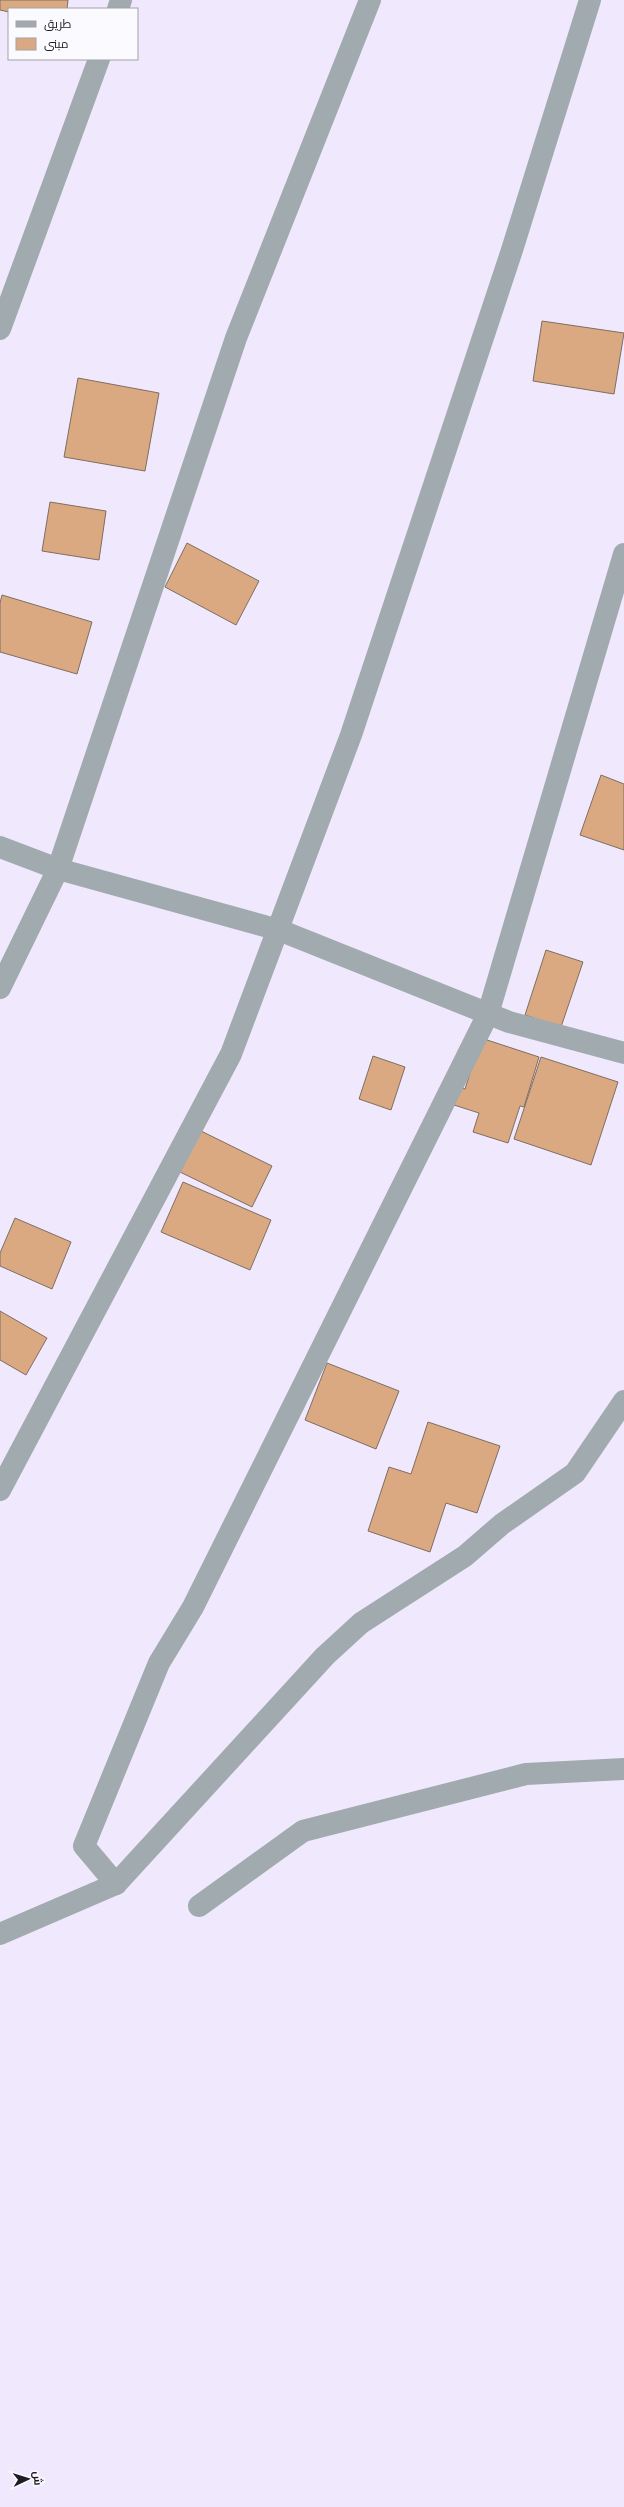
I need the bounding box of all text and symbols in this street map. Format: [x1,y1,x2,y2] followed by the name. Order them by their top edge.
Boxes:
[8,8,138,60] legend
[44,17,72,31] text: طريق
[44,37,69,51] text: مبنى
[8,2459,48,2499] north arrow
[31,2471,44,2486] text: ش

